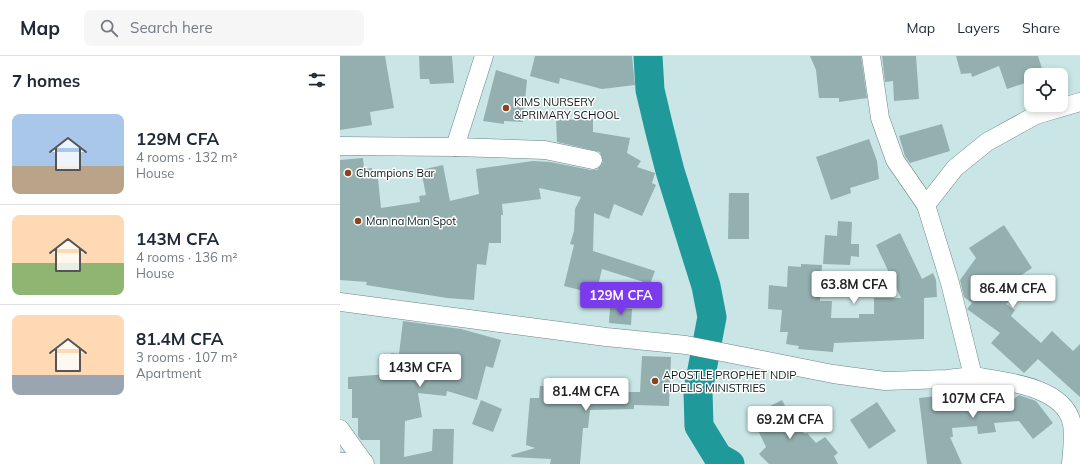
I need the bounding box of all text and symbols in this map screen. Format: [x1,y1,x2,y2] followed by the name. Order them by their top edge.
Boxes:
[84,10,364,46] search box
[20,16,60,40] text: Map
[98,17,120,39] icon: search
[130,18,213,37] text: Search here
[906,19,935,37] text: Map
[957,19,1000,37] text: Layers
[1022,19,1060,37] text: Share
[1024,68,1068,112] map controls
[1024,68,1068,112] button: locate
[306,69,328,91] icon: filters
[12,70,80,91] text: 7 homes
[514,95,619,122] place label: KIMS NURSERY &PRIMARY SCHOOL
[501,103,511,113] marker: KIMS NURSERY &PRIMARY SCHOOL
[136,128,219,149] text: 129M CFA
[44,130,92,178] icon: home
[136,149,237,165] text: 4 rooms · 132 m²
[136,165,174,181] text: House
[356,166,435,180] place label: Champions Bar
[343,168,353,178] marker: Champions Bar
[366,214,456,228] place label: Man na Man Spot
[353,216,363,226] marker: Man na Man Spot
[136,228,219,249] text: 143M CFA
[44,231,92,279] icon: home
[136,249,237,265] text: 4 rooms · 136 m²
[136,265,174,281] text: House
[808,271,900,305] pin: 63.8M CFA
[967,275,1059,309] pin: 86.4M CFA
[821,276,887,292] text: 63.8M CFA
[980,280,1046,296] text: 86.4M CFA
[580,282,662,316] pin: 129M CFA
[589,287,653,303] text: 129M CFA
[136,328,223,349] text: 81.4M CFA
[44,331,92,379] icon: home
[136,349,237,365] text: 3 rooms · 107 m²
[379,354,461,388] pin: 143M CFA
[388,359,452,375] text: 143M CFA
[136,365,201,381] text: Apartment
[663,368,796,395] place label: APOSTLE PROPHET NDIP FIDELIS MINISTRIES
[650,376,660,386] marker: APOSTLE PROPHET NDIP FIDELIS MINISTRIES
[540,378,632,412] pin: 81.4M CFA
[553,383,619,399] text: 81.4M CFA
[932,385,1014,419] pin: 107M CFA
[941,390,1005,406] text: 107M CFA
[744,406,836,440] pin: 69.2M CFA
[757,411,823,427] text: 69.2M CFA

